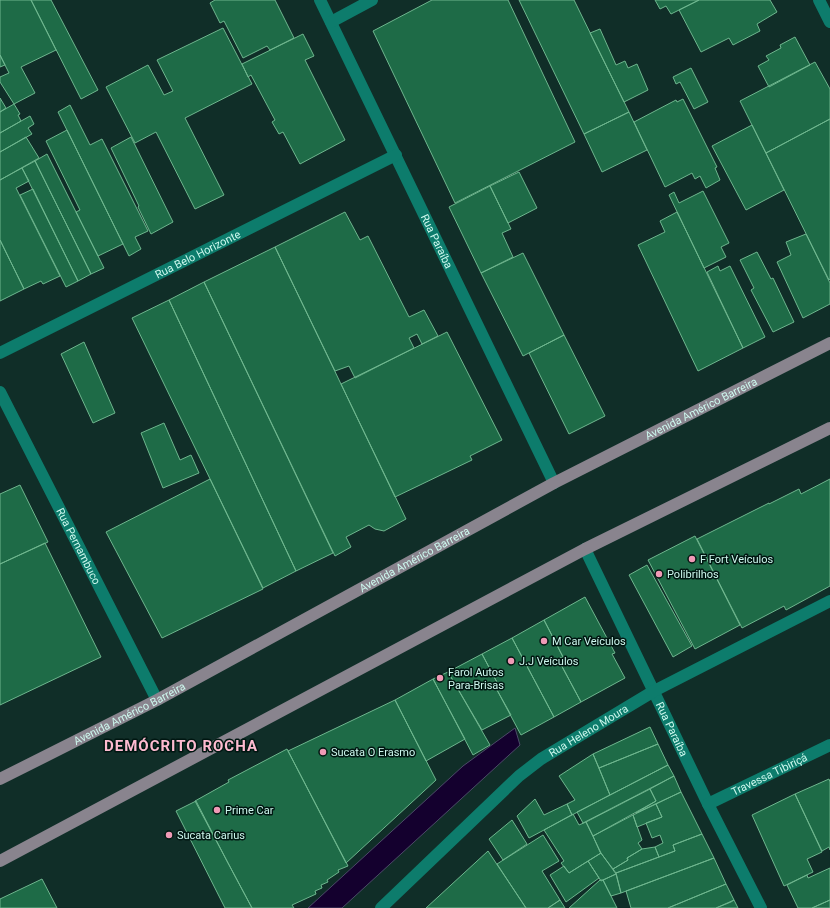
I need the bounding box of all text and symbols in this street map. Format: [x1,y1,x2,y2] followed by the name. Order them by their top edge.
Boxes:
[418,212,456,271] street label: Rua Paraíba
[153,227,243,281] street label: Rua Belo Horizonte
[643,375,759,442] street label: Avenida Américo Barreira
[54,506,103,587] street label: Rua Pernambuco
[357,524,472,595] street label: Avenida Américo Barreira
[700,553,773,566] place label: F Fort Veículos
[687,554,697,564] marker: F Fort Veículos
[667,568,719,581] place label: Polibrilhos
[654,569,664,579] marker: Polibrilhos
[552,635,626,648] place label: M Car Veículos
[539,636,549,646] marker: M Car Veículos
[519,655,579,668] place label: J.J Veículos
[506,656,516,666] marker: J.J Veículos
[448,666,504,692] place label: Farol Autos Para-Brisas
[435,673,445,683] marker: Farol Autos Para-Brisas
[71,679,187,747] street label: Avenida Américo Barreira
[653,700,691,758] street label: Rua Paraíba
[546,702,630,759] street label: Rua Heleno Moura
[104,737,258,755] district label: DEMÓCRITO ROCHA
[331,746,415,759] place label: Sucata O Erasmo
[318,747,328,757] marker: Sucata O Erasmo
[729,750,809,798] street label: Travessa Tibiriçá
[225,804,274,817] place label: Prime Car
[212,805,222,815] marker: Prime Car
[177,829,245,842] place label: Sucata Carius
[164,830,174,840] marker: Sucata Carius

